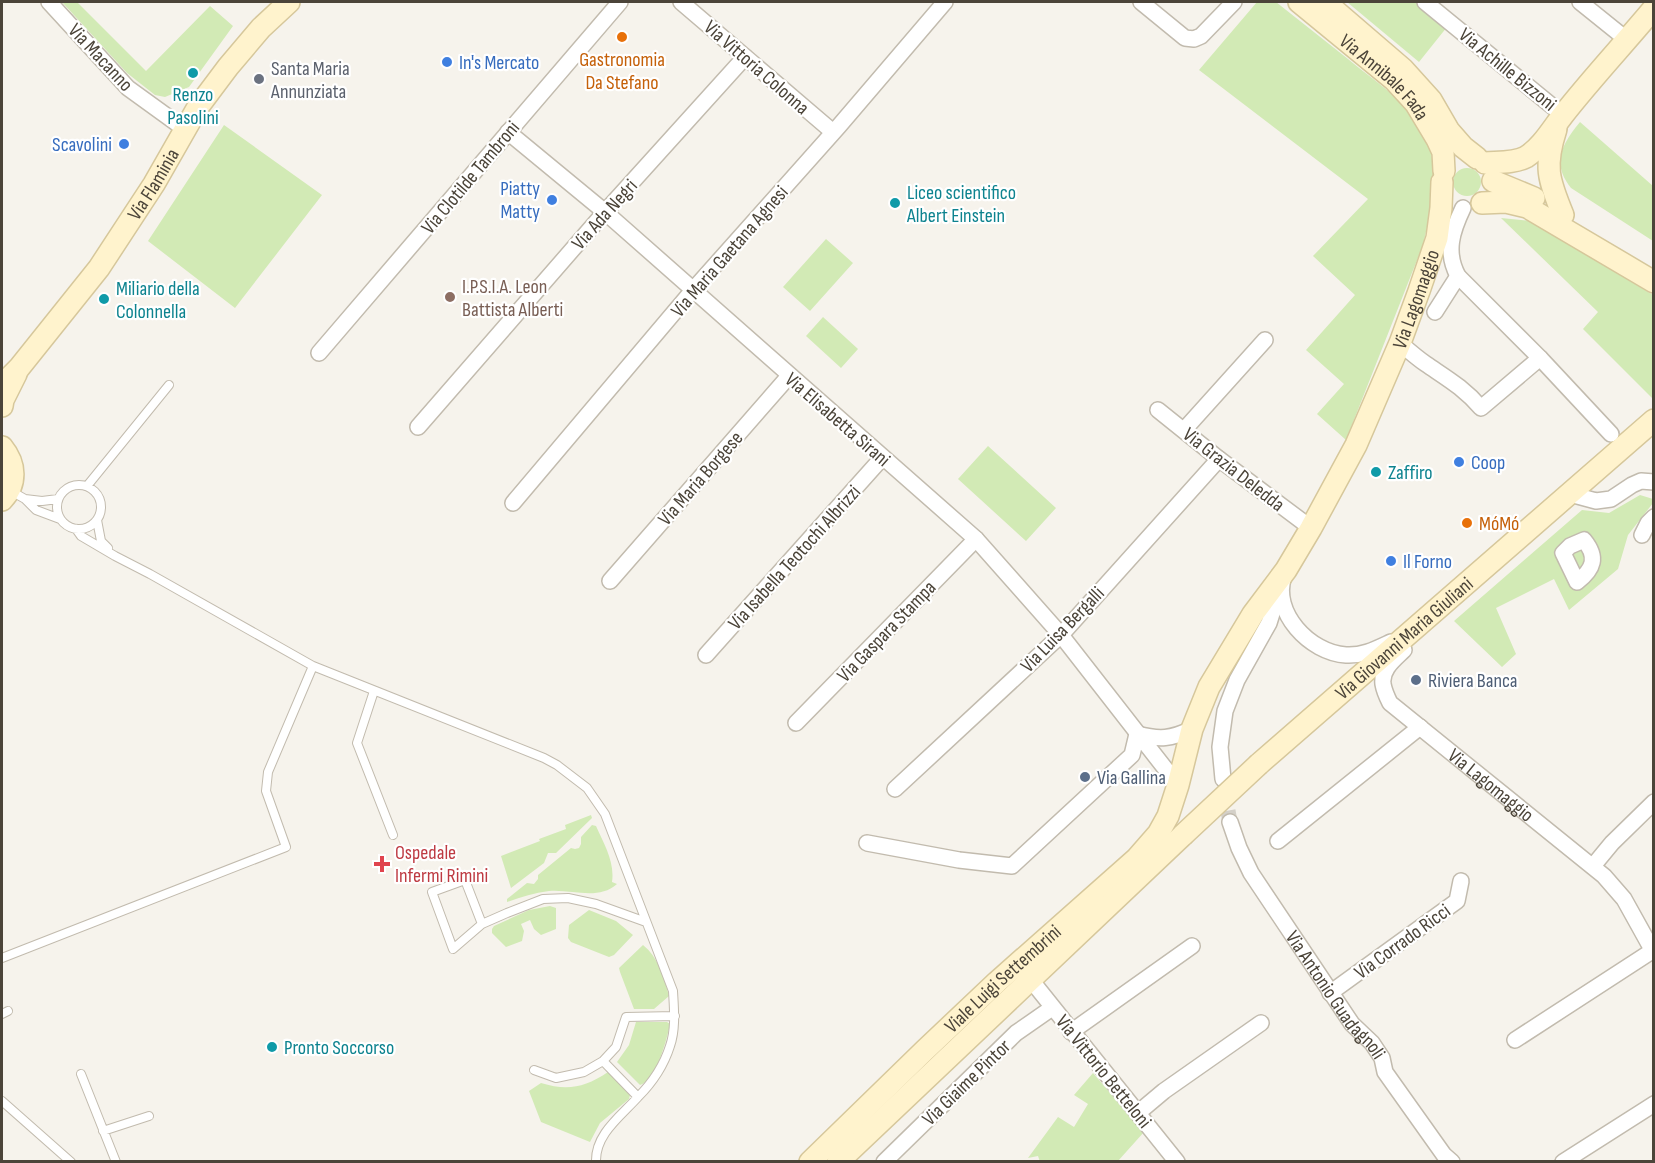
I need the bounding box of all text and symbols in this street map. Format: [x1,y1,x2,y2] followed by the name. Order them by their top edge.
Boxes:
[699,16,814,120] street label: Via Vittoria Colonna
[63,19,138,97] street label: Via Macanno
[1454,23,1561,116] street label: Via Achille Bizzoni
[1334,29,1434,125] street label: Via Annibale Fada
[615,30,629,44] marker: Gastronomia Da Stefano
[579,48,665,95] place label: Gastronomia Da Stefano
[459,51,539,75] place label: In's Mercato
[440,55,454,69] marker: In's Mercato
[270,57,350,104] place label: Santa Maria Annunziata
[186,66,200,80] marker: Renzo Pasolini
[252,72,266,86] marker: Santa Maria Annunziata
[167,83,219,130] place label: Renzo Pasolini
[417,116,525,239] street label: Via Clotilde Tambroni
[52,133,112,157] place label: Scavolini
[117,137,131,151] marker: Scavolini
[123,145,185,225] street label: Via Flaminia
[567,174,643,255] street label: Via Ada Negri
[500,177,540,224] place label: Piatty Matty
[666,181,793,322] street label: Via Maria Gaetana Agnesi
[906,181,1016,228] place label: Liceo scientifico Albert Einstein
[545,193,559,207] marker: Piatty Matty
[888,196,902,210] marker: Liceo scientifico Albert Einstein
[1388,247,1445,353] street label: Via Lagomaggio
[462,275,563,322] place label: I.P.S.I.A. Leon Battista Alberti
[116,277,200,324] place label: Miliario della Colonnella
[443,290,457,304] marker: I.P.S.I.A. Leon Battista Alberti
[97,292,111,306] marker: Miliario della Colonnella
[780,368,895,472] street label: Via Elisabetta Sirani
[1178,423,1289,517] street label: Via Grazia Deledda
[653,427,748,531] street label: Via Maria Borgese
[1471,451,1505,475] place label: Coop
[1452,455,1466,469] marker: Coop
[1388,461,1433,485] place label: Zaffiro
[1369,465,1383,479] marker: Zaffiro
[723,480,866,635] street label: Via Isabella Teotochi Albrizzi
[1479,512,1519,536] place label: MóMó
[1460,516,1474,530] marker: MóMó
[1403,550,1452,574] place label: Il Forno
[1384,554,1398,568] marker: Il Forno
[1331,572,1478,705] street label: Via Giovanni Maria Giuliani
[832,576,941,687] street label: Via Gaspara Stampa
[1016,582,1110,678] street label: Via Luisa Bergalli
[1428,669,1517,693] place label: Riviera Banca
[1409,673,1423,687] marker: Riviera Banca
[1443,744,1538,827] street label: Via Lagomaggio
[1097,766,1166,790] place label: Via Gallina
[1078,770,1092,784] marker: Via Gallina
[395,841,488,888] place label: Ospedale Infermi Rimini
[373,855,391,873] marker: Ospedale Infermi Rimini
[1350,899,1455,985] street label: Via Corrado Ricci
[940,920,1066,1038] street label: Viale Luigi Settembrini
[1280,926,1390,1064] street label: Via Antonio Guadagnoli
[1050,1010,1156,1133] street label: Via Vittorio Betteloni
[917,1034,1016,1131] street label: Via Giaime Pintor
[284,1036,394,1060] place label: Pronto Soccorso
[265,1040,279,1054] marker: Pronto Soccorso

